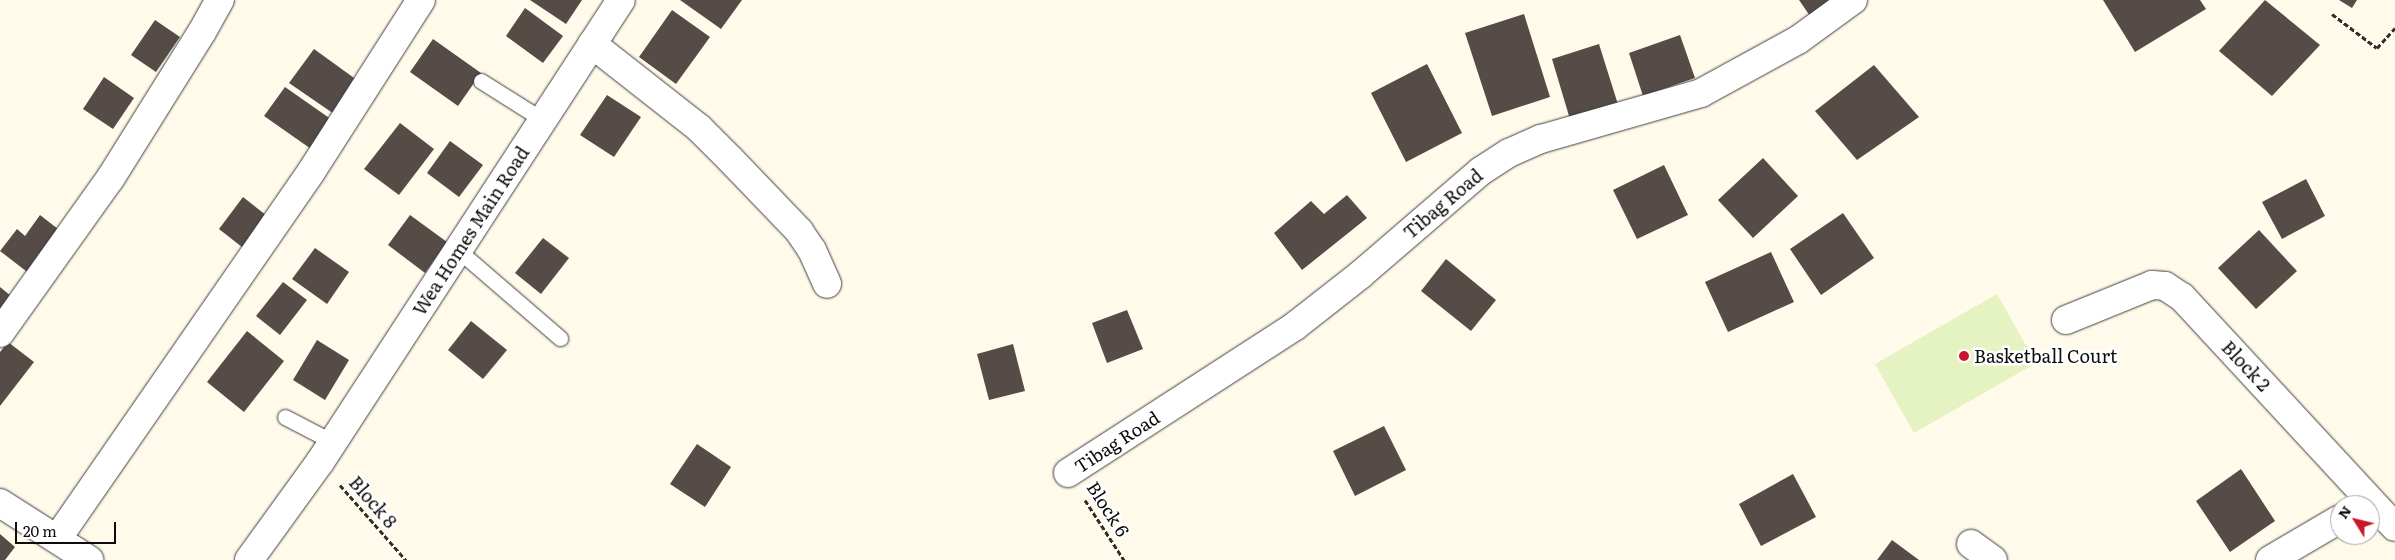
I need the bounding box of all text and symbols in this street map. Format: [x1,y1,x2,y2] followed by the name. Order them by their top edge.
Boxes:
[408,143,534,319] street label: Wea Homes Main Road
[1399,165,1487,243] street label: Tibag Road
[2217,336,2275,396] street label: Block 2
[1974,345,2117,367] place label: Basketball Court
[1958,350,1970,362] marker: Basketball Court
[1071,407,1163,477] street label: Tibag Road
[345,472,401,532] street label: Block 8
[1082,477,1134,541] street label: Block 6
[2330,495,2380,545] north arrow
[2332,501,2355,522] text: N
[18,512,119,544] scale bar
[23,519,57,542] text: 20 m

